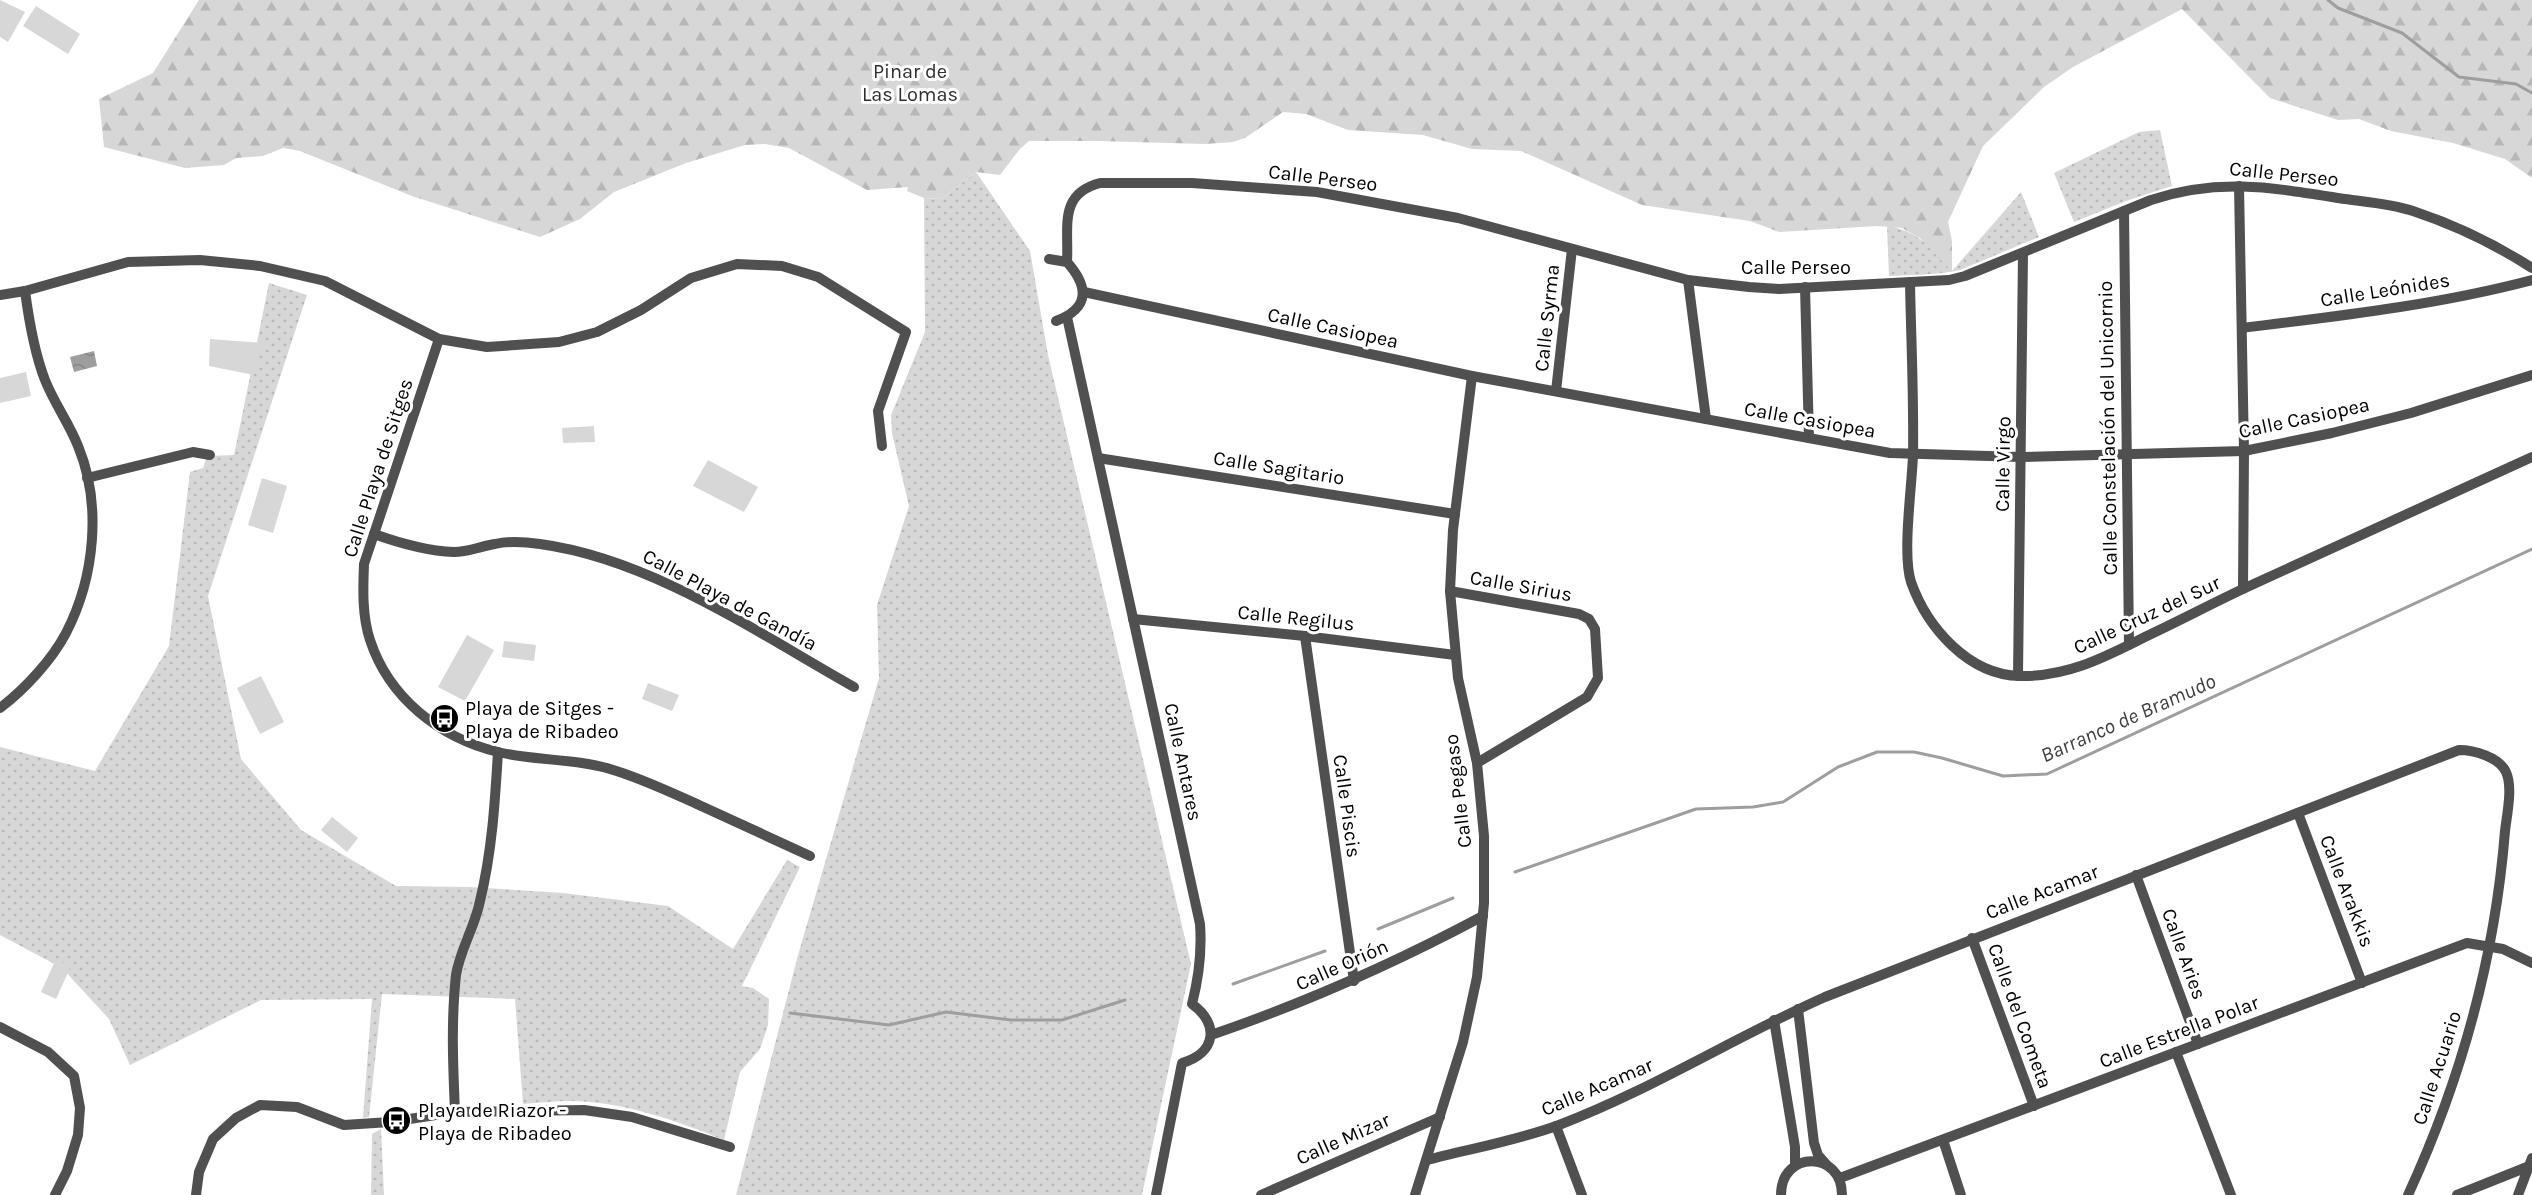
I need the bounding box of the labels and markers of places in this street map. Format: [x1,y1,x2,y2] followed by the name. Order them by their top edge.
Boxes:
[465,697,619,743] place label: Playa de Sitges - Playa de Ribadeo
[428,703,460,735] bus stop icon: Playa de Sitges - Playa de Ribadeo
[418,1099,572,1145] place label: Playa de Riazor - Playa de Ribadeo
[381,1105,413,1137] bus stop icon: Playa de Riazor - Playa de Ribadeo

